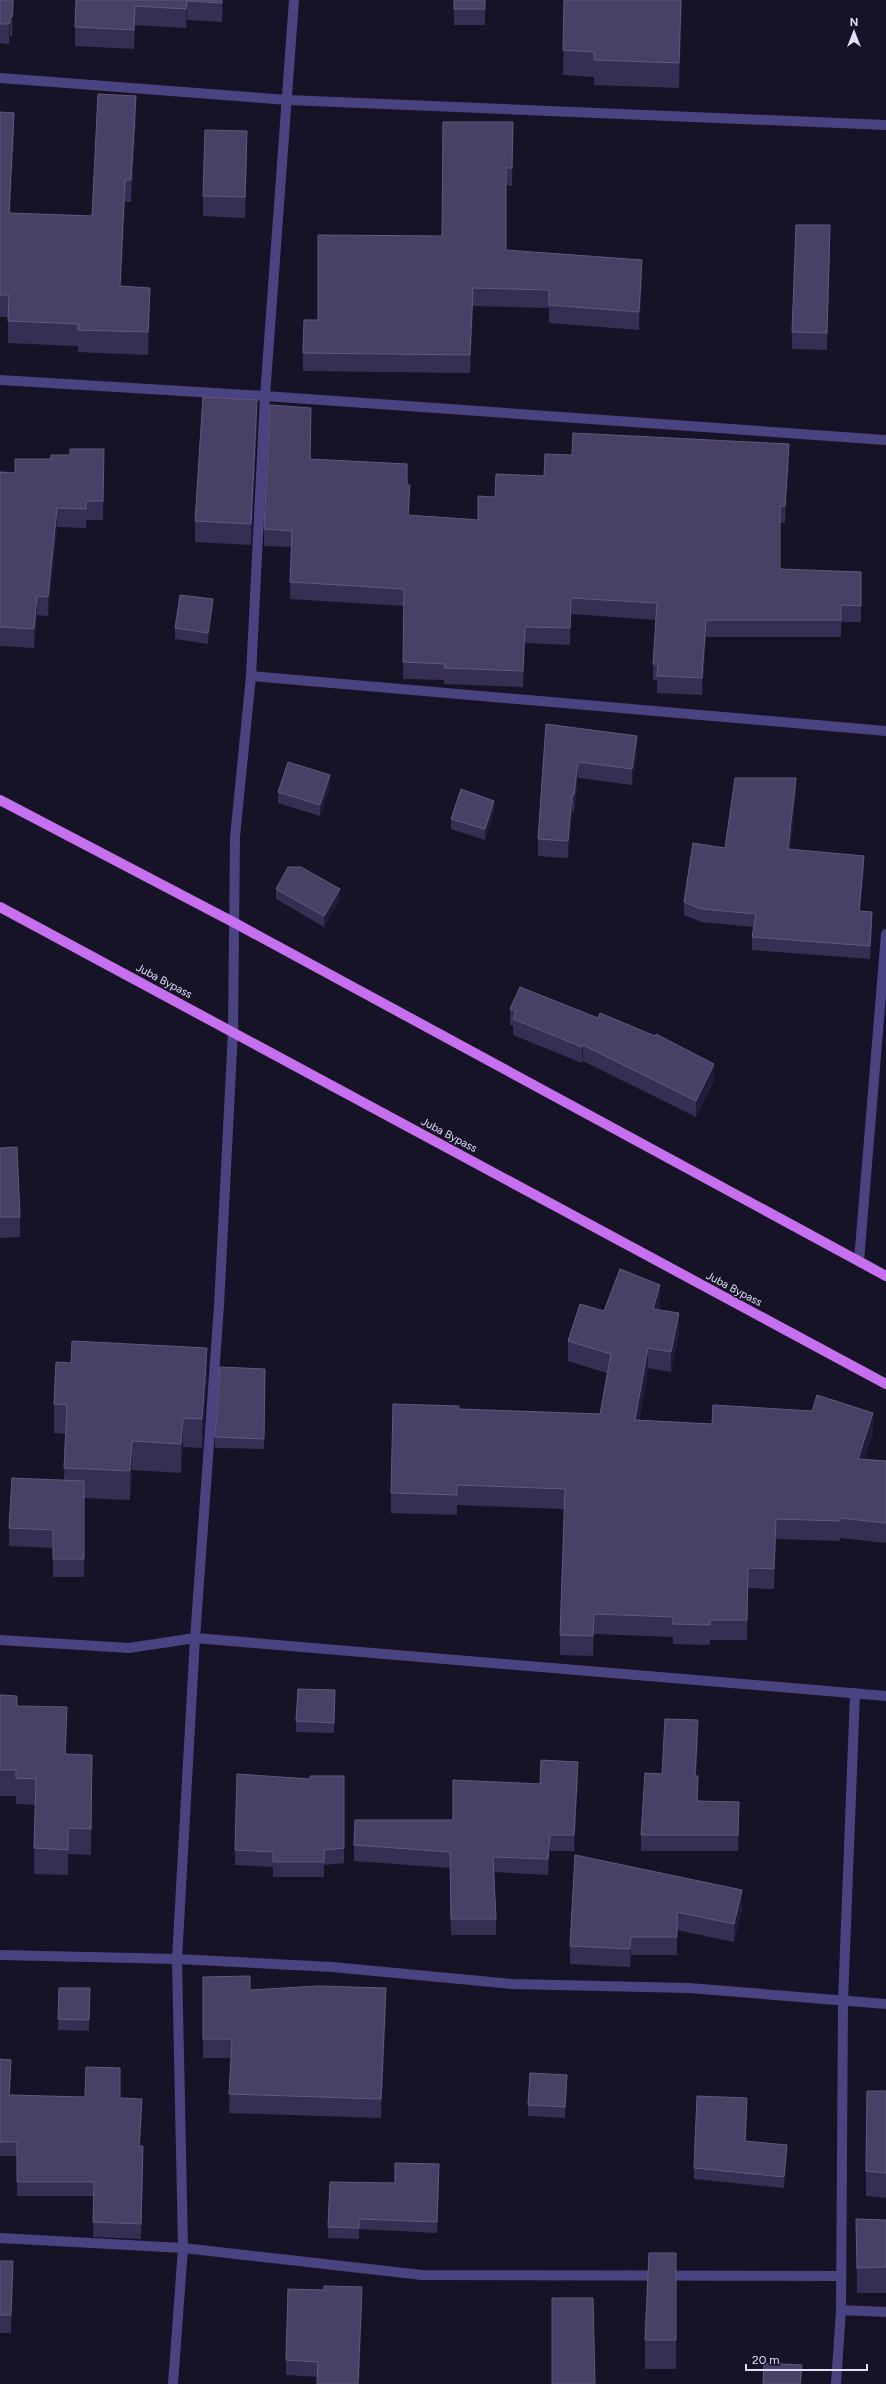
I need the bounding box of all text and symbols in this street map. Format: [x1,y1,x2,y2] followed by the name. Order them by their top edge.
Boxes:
[834,12,874,52] north arrow
[850,16,858,29] text: N
[134,961,194,1001] street label: Juba Bypass
[419,1115,479,1155] street label: Juba Bypass
[704,1269,764,1309] street label: Juba Bypass
[746,2346,867,2372] scale bar
[752,2353,780,2367] text: 20 m

